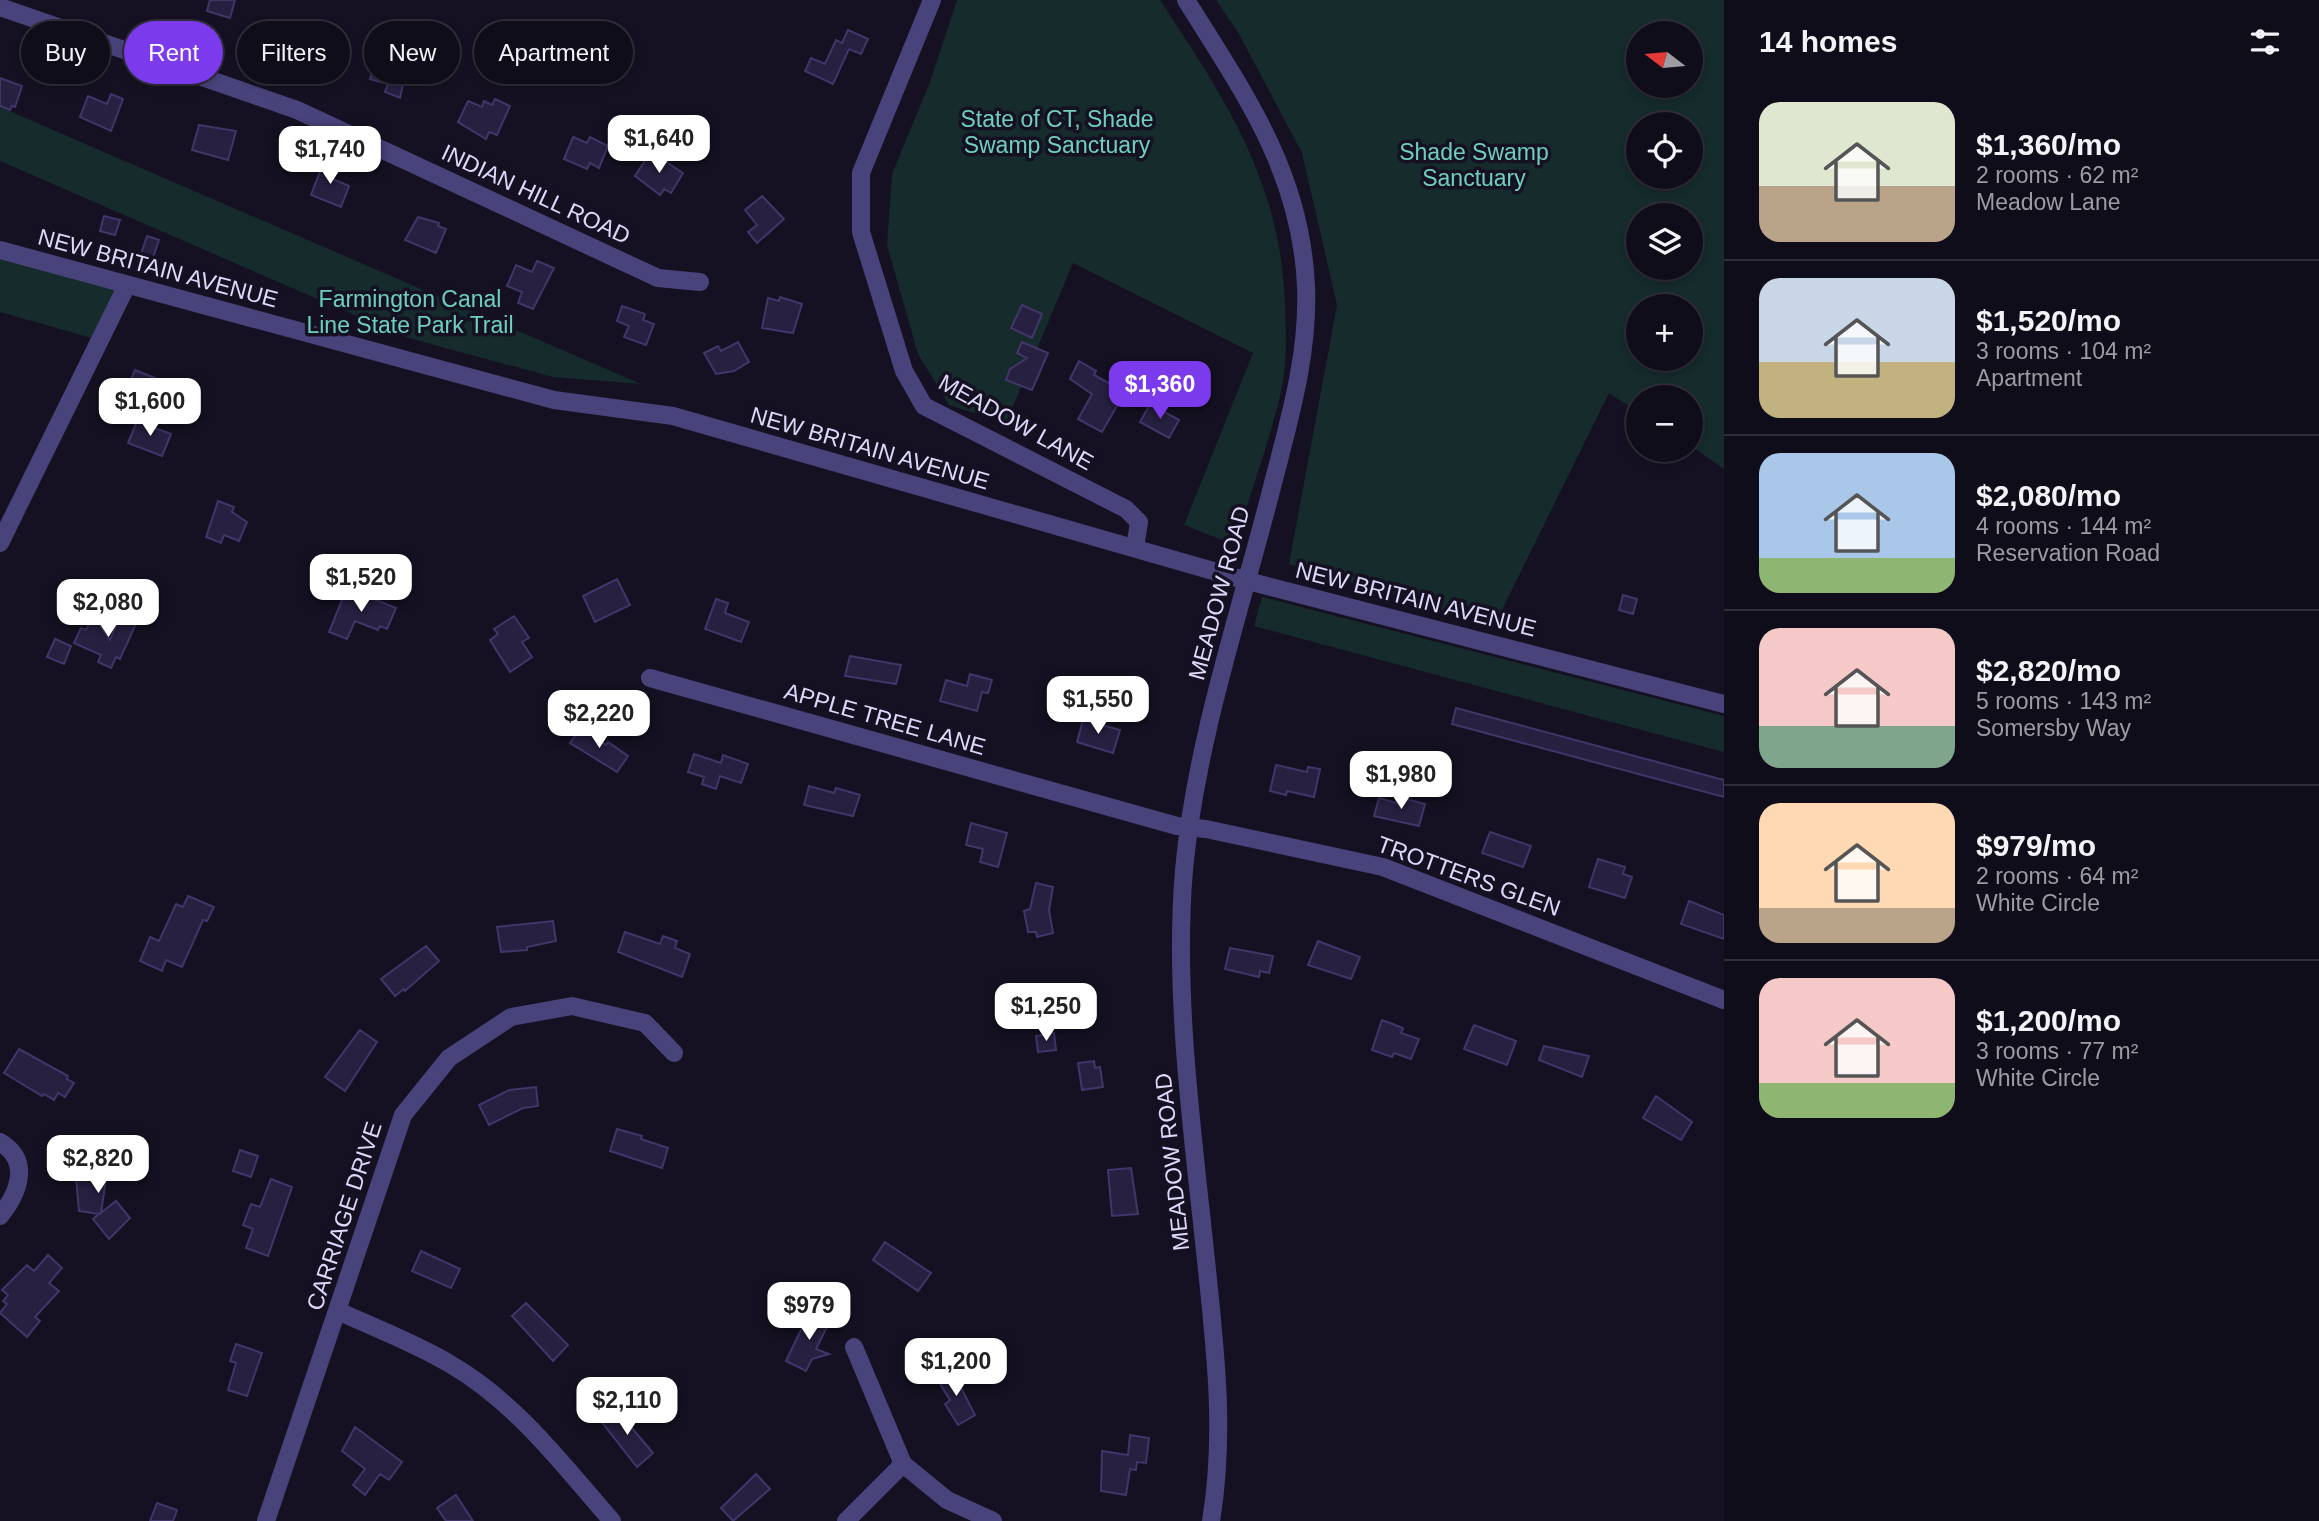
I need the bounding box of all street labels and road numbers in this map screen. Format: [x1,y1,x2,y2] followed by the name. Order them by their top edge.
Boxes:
[438,139,634,249] street label: INDIAN HILL ROAD
[35,223,281,313] street label: NEW BRITAIN AVENUE
[934,369,1098,475] street label: MEADOW LANE
[748,401,992,495] street label: NEW BRITAIN AVENUE
[1183,503,1255,683] street label: MEADOW ROAD
[1293,556,1539,642] street label: NEW BRITAIN AVENUE
[781,678,989,760] street label: APPLE TREE LANE
[1374,831,1564,921] street label: TROTTERS GLEN
[1150,1072,1194,1252] street label: MEADOW ROAD
[301,1118,387,1314] street label: CARRIAGE DRIVE

